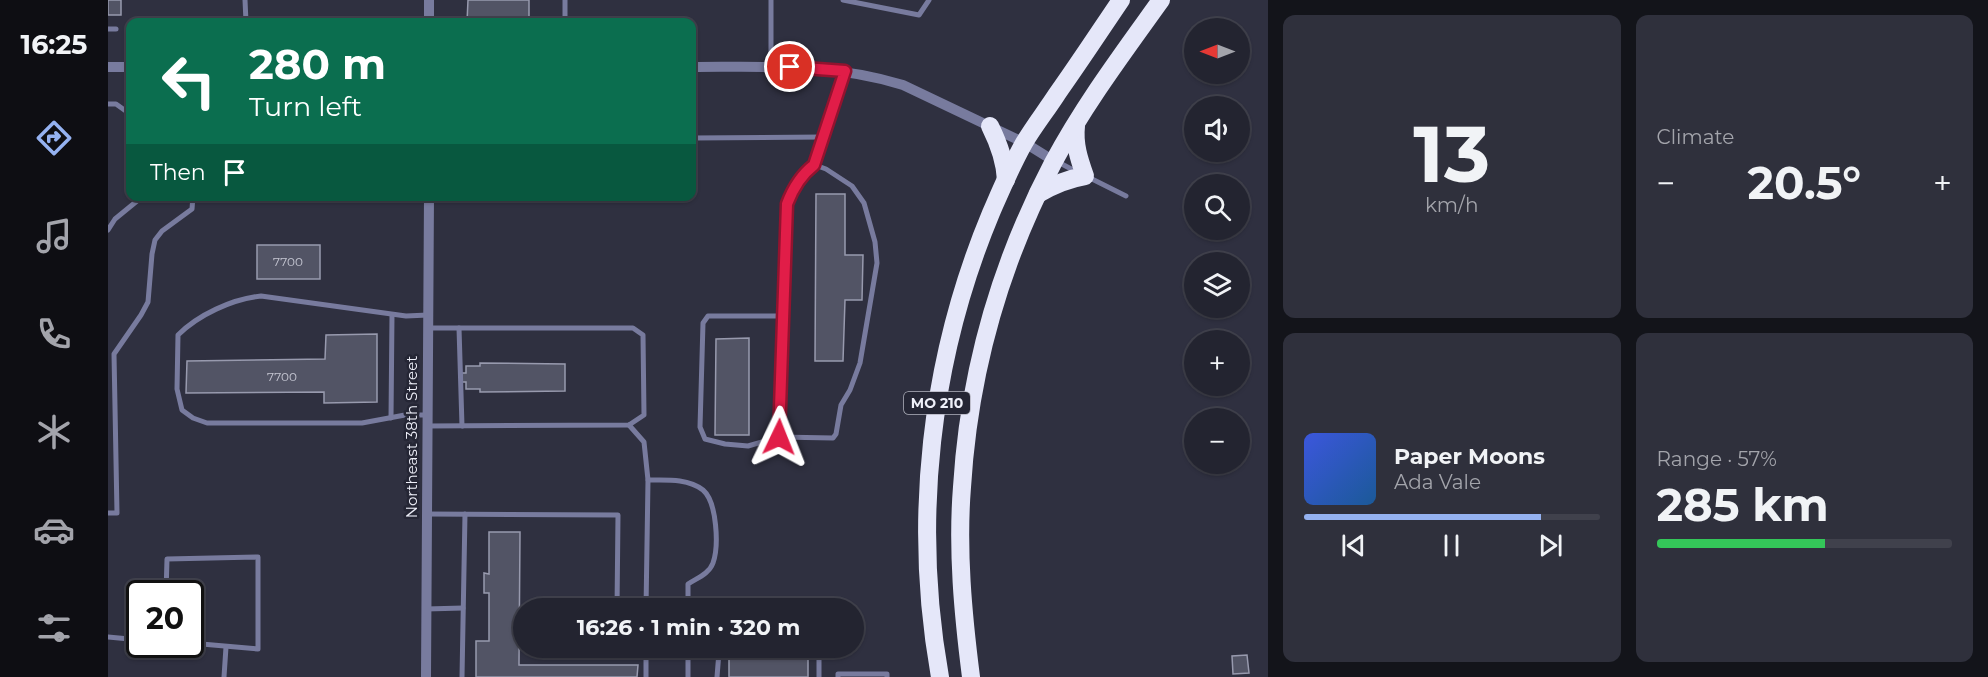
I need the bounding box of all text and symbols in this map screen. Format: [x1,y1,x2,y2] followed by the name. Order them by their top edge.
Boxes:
[1184,18,1250,84] north arrow
[1184,18,1250,474] map controls
[21,28,87,61] text: 16:25
[249,38,386,90] text: 280 m
[764,41,815,92] pin
[150,42,228,120] icon: left
[773,50,806,83] icon: arrive
[249,90,362,123] text: Turn left
[1184,96,1250,162] button: sound
[1413,106,1490,202] text: 13
[33,117,75,159] icon: directions
[1657,125,1734,149] text: Climate
[1747,155,1861,210] text: 20.5°
[218,156,251,189] icon: arrive
[150,159,206,186] text: Then
[1657,163,1675,203] text: −
[1933,163,1952,203] text: +
[1184,174,1250,240] button: search
[1425,193,1478,217] text: km/h
[33,215,75,257] icon: music
[1184,252,1250,318] button: layers
[273,254,303,269] house number: 7700
[33,313,75,355] icon: phone
[1184,330,1250,396] button: +
[402,356,421,518] street label: Northeast 38th Street
[267,369,297,384] house number: 7700
[904,392,970,414] road number: MO 210
[747,405,811,469] position arrow
[1184,408,1250,474] button: −
[33,411,75,453] icon: climate
[1394,443,1545,470] text: Paper Moons
[1657,447,1777,471] text: Range · 57%
[1394,470,1481,494] text: Ada Vale
[1657,477,1829,532] text: 285 km
[33,509,75,551] icon: car
[1337,529,1370,562] icon: previous
[1435,529,1468,562] icon: pause
[1534,529,1567,562] icon: next
[126,580,204,658] speed limit sign: 20
[33,607,75,649] icon: filters
[577,614,800,641] text: 16:26 · 1 min · 320 m

